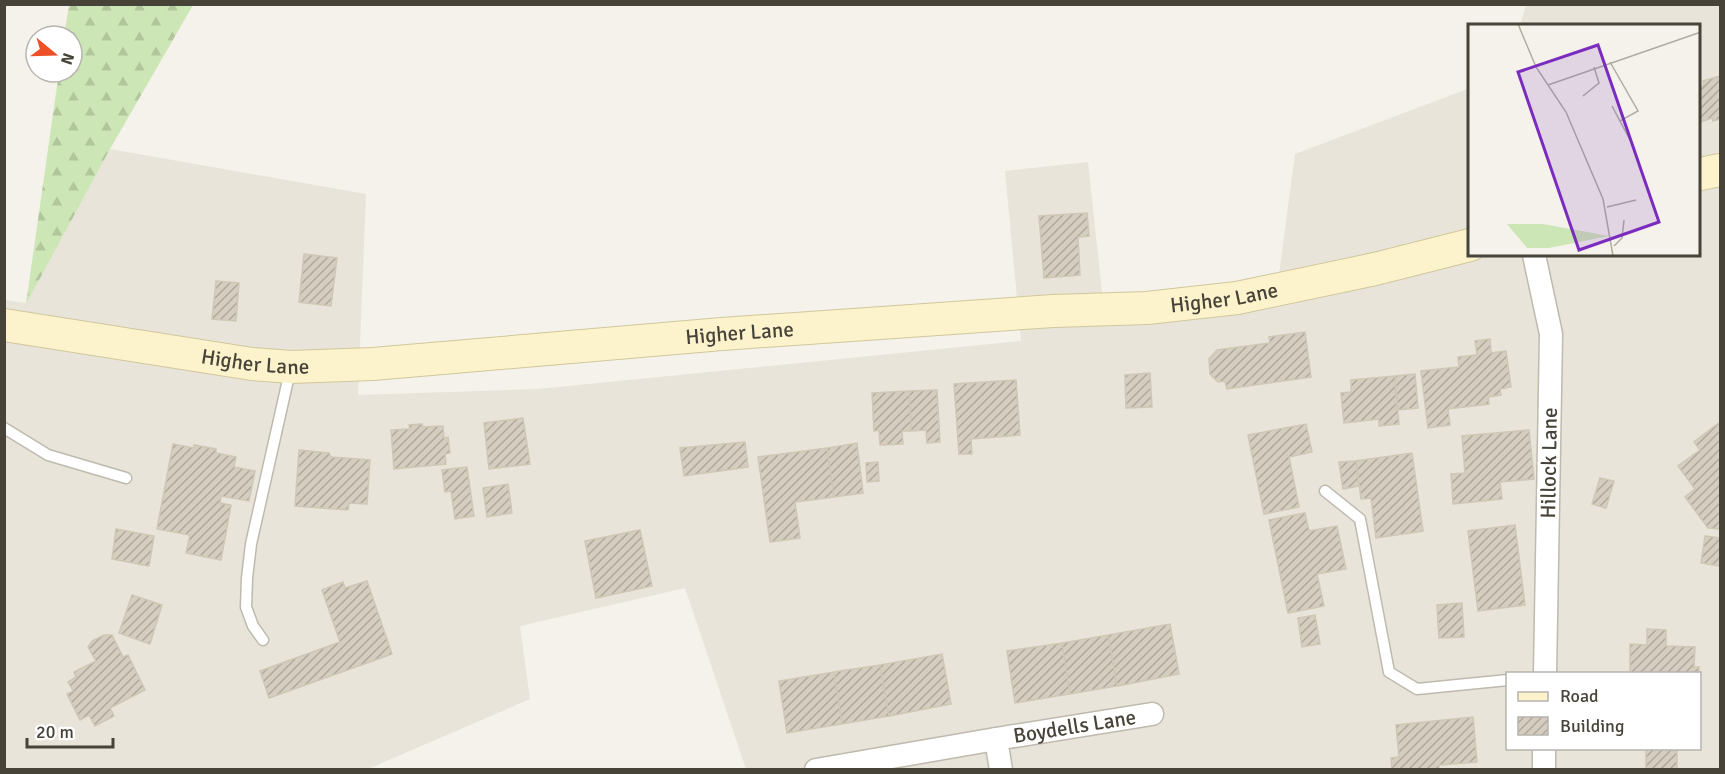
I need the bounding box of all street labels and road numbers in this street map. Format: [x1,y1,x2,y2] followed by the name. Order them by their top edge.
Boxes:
[1169,277,1280,318] street label: Higher Lane
[684,316,795,350] street label: Higher Lane
[199,343,310,380] street label: Higher Lane
[1535,407,1563,519] street label: Hillock Lane
[1011,704,1138,749] street label: Boydells Lane

